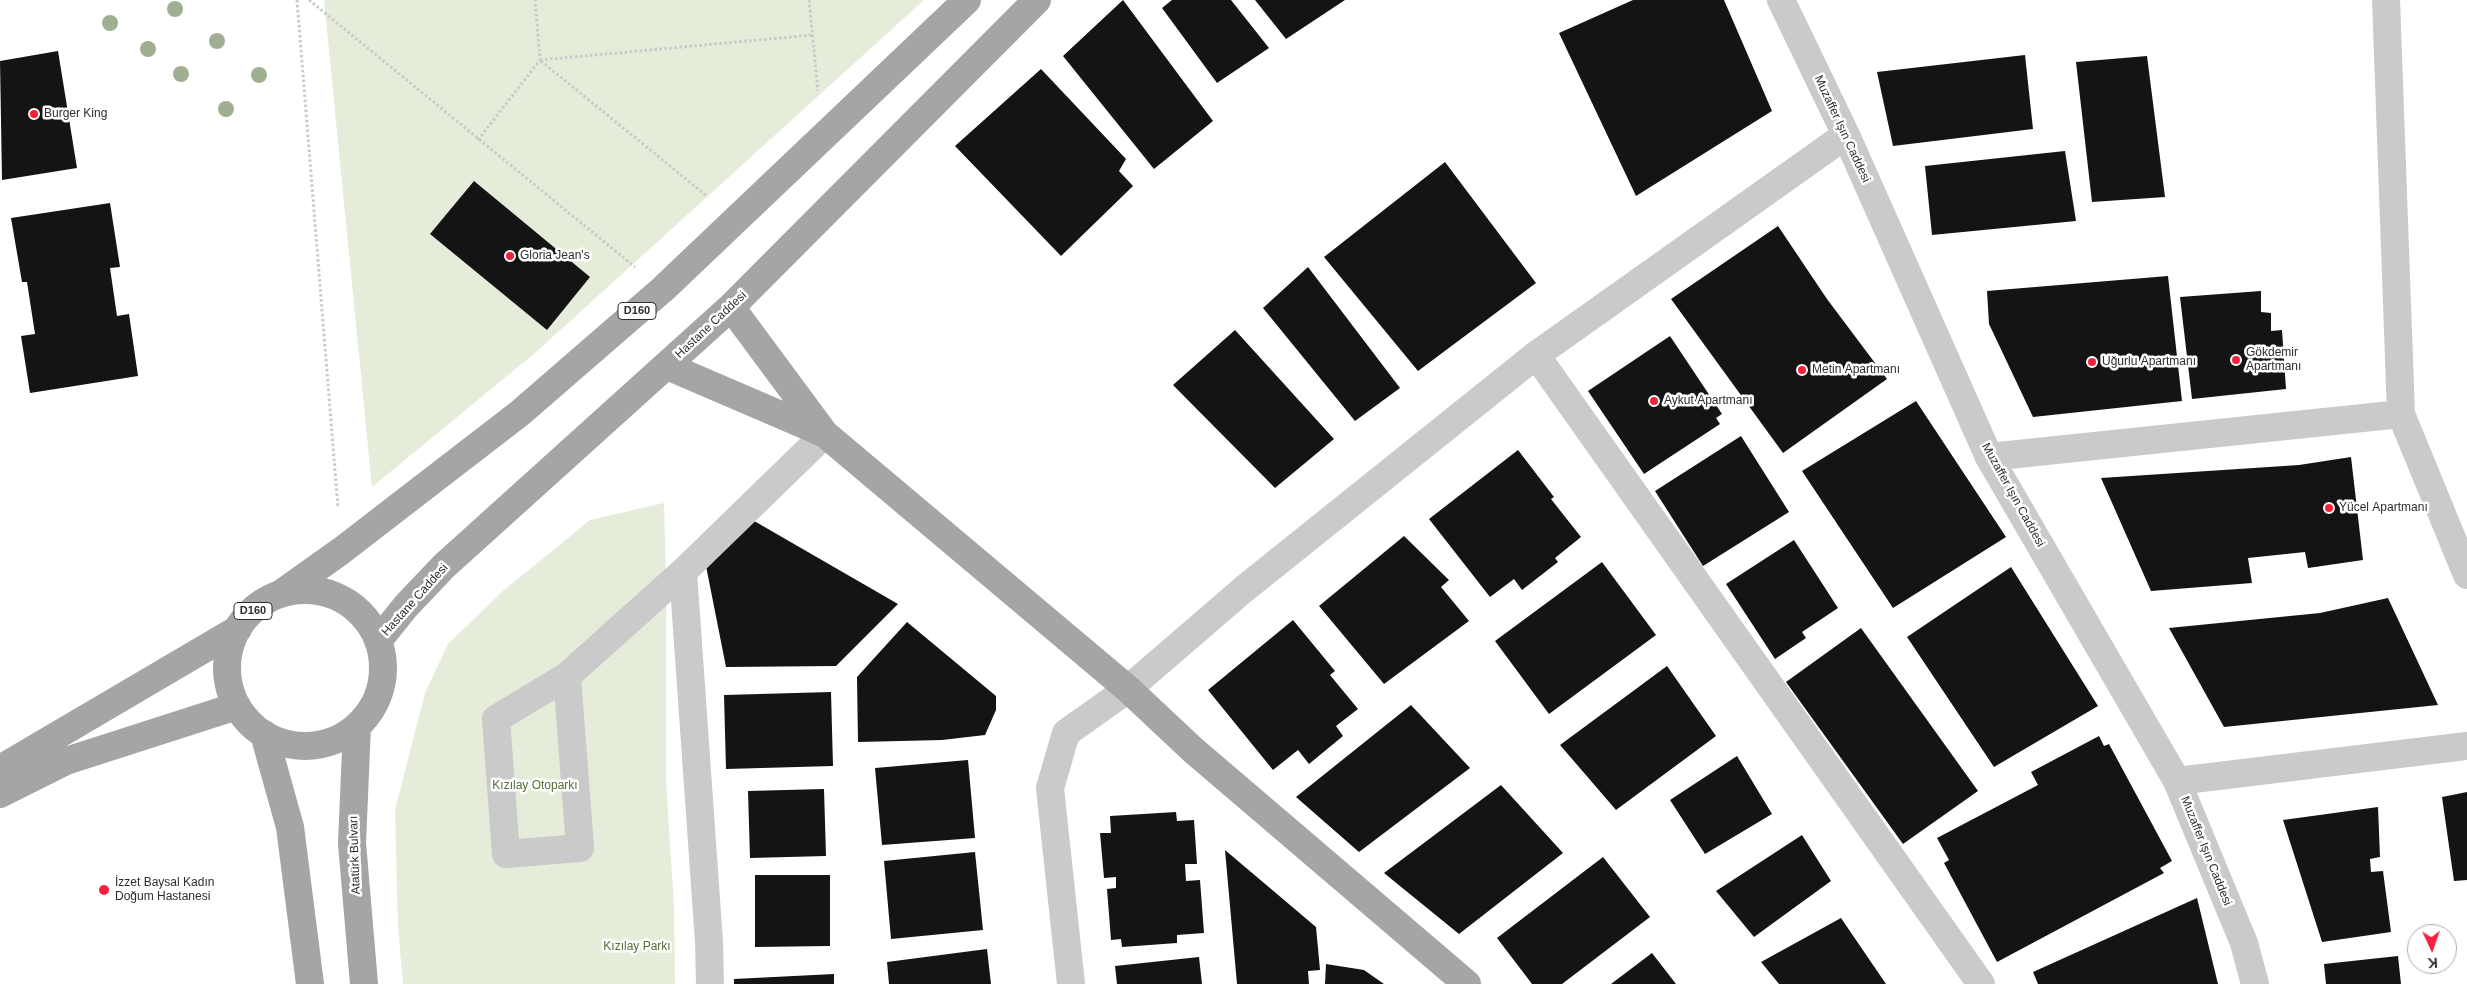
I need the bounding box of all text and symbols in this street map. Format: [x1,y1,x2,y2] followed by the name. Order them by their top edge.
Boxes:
[1811,73,1873,185] street label: Muzaffer Işın Caddesi
[44,107,107,121] place label: Burger King
[28,108,40,120] marker: Burger King
[520,249,590,263] place label: Gloria Jean's
[504,250,516,262] marker: Gloria Jean's
[672,288,750,362] street label: Hastane Caddesi
[618,302,656,320] road number: D160
[2246,346,2301,374] place label: Gökdemir Apartmanı
[2230,354,2242,366] marker: Gökdemir Apartmanı
[2102,355,2196,369] place label: Uğurlu Apartmanı
[2086,356,2098,368] marker: Uğurlu Apartmanı
[1812,363,1900,377] place label: Metin Apartmanı
[1796,364,1808,376] marker: Metin Apartmanı
[1664,394,1752,408] place label: Aykut Apartmanı
[1648,395,1660,407] marker: Aykut Apartmanı
[1978,441,2048,549] street label: Muzaffer Işın Caddesi
[2339,501,2428,515] place label: Yücel Apartmanı
[2323,502,2335,514] marker: Yücel Apartmanı
[379,561,451,639] street label: Hastane Caddesi
[234,602,272,620] road number: D160
[492,779,578,793] park label: Kızılay Otoparkı
[2178,794,2234,908] street label: Muzaffer Işın Caddesi
[346,815,364,895] street label: Atatürk Bulvarı
[115,876,214,904] place label: İzzet Baysal Kadın Doğum Hastanesi
[97,883,111,897] marker: İzzet Baysal Kadın Doğum Hastanesi
[2407,924,2457,974] north arrow
[603,940,671,954] park label: Kızılay Parkı
[2427,955,2438,971] text: K

